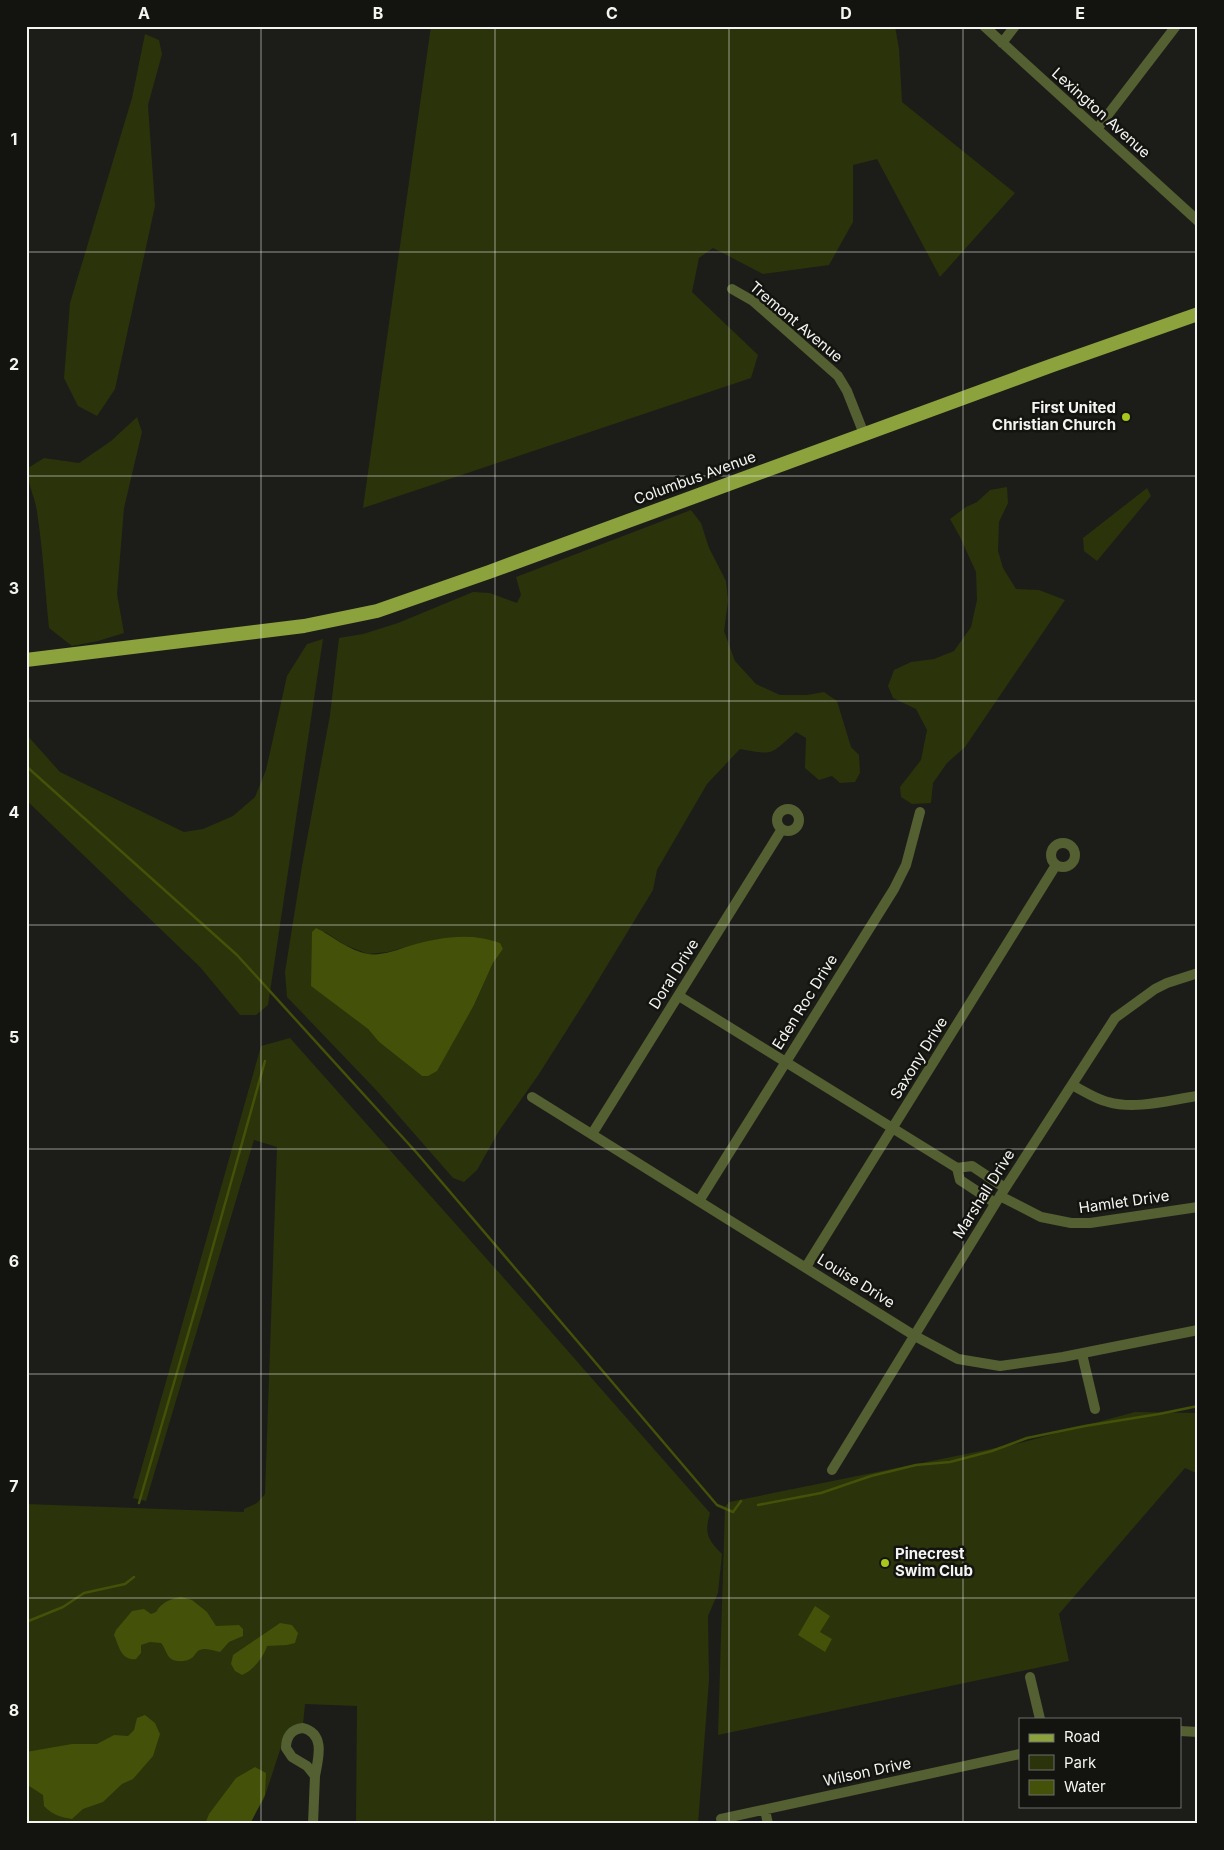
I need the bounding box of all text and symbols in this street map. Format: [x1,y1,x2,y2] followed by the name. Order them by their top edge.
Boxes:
[138,3,150,23] text: A
[373,3,383,23] text: B
[606,3,618,23] text: C
[840,3,852,23] text: D
[1075,3,1085,23] text: E
[1048,63,1155,162] street label: Lexington Avenue
[11,129,17,149] text: 1
[746,277,847,366] street label: Tremont Avenue
[9,354,19,374] text: 2
[992,398,1116,434] place label: First United Christian Church
[1120,411,1132,423] marker: First United Christian Church
[631,447,758,508] street label: Columbus Avenue
[9,578,19,598] text: 3
[9,802,20,822] text: 4
[645,935,703,1012] street label: Doral Drive
[768,951,841,1053] street label: Eden Roc Drive
[886,1013,951,1102] street label: Saxony Drive
[9,1027,19,1047] text: 5
[949,1146,1019,1242] street label: Marshall Drive
[1077,1186,1171,1217] street label: Hamlet Drive
[814,1249,899,1312] street label: Louise Drive
[9,1251,19,1271] text: 6
[9,1476,19,1496] text: 7
[895,1544,973,1580] place label: Pinecrest Swim Club
[879,1557,891,1569] marker: Pinecrest Swim Club
[9,1700,19,1720] text: 8
[1019,1718,1182,1808] legend
[1064,1727,1100,1746] text: Road
[821,1753,913,1790] street label: Wilson Drive
[1064,1753,1097,1772] text: Park
[1064,1777,1106,1796] text: Water

